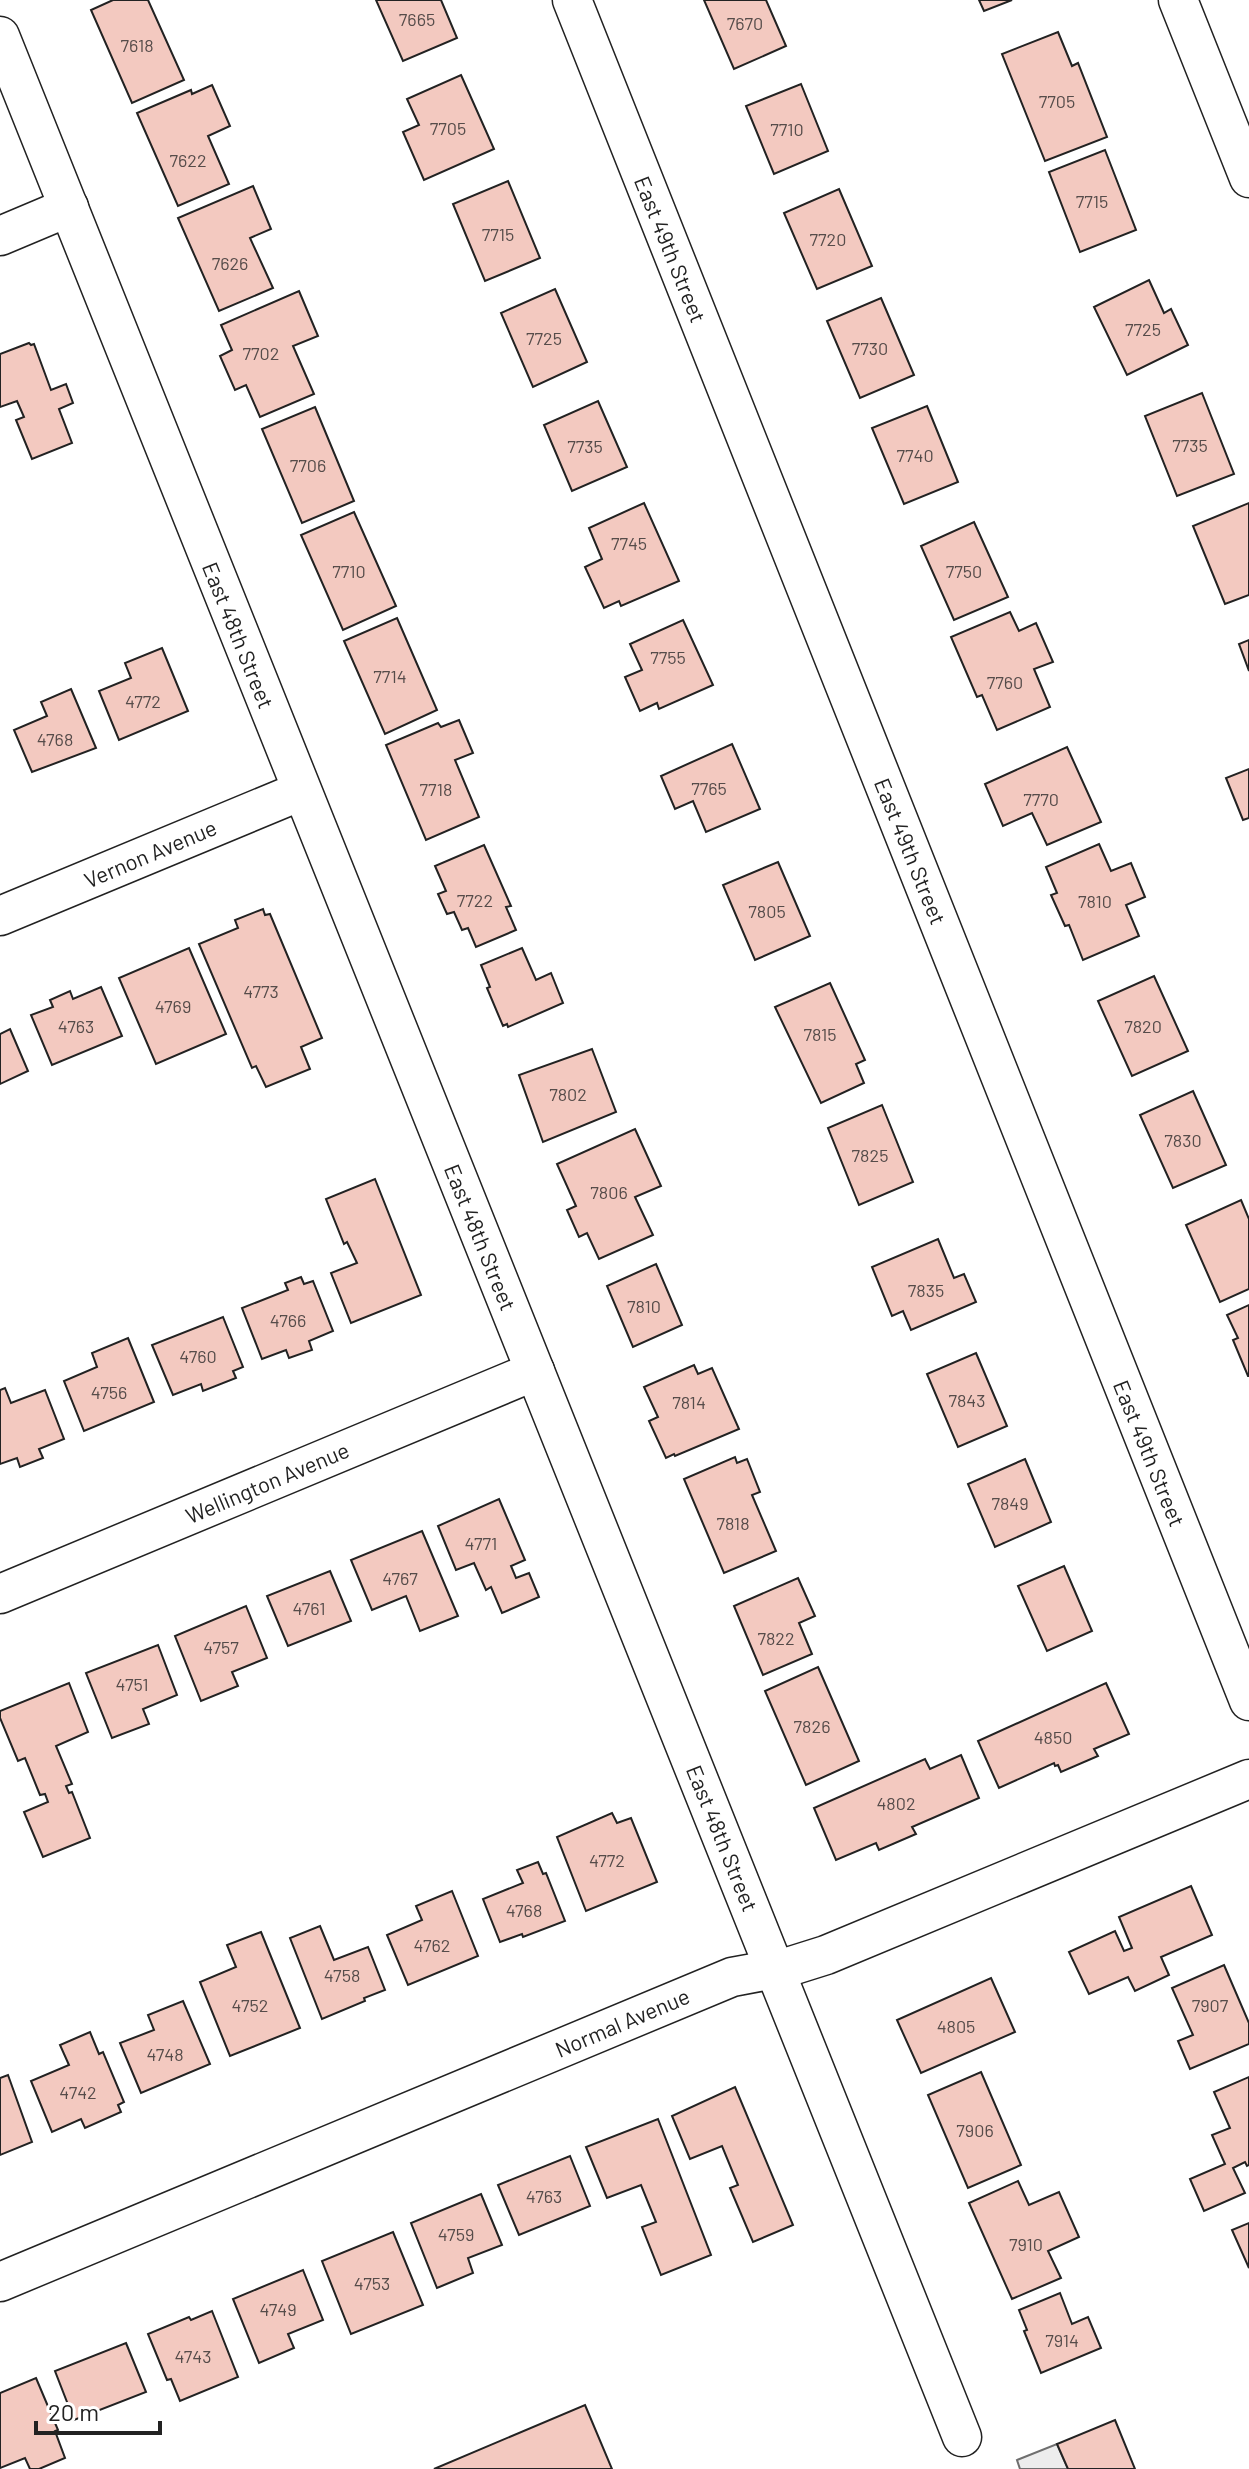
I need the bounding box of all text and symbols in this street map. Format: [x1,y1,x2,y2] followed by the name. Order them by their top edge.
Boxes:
[399,8,435,30] house number: 7665
[727,12,763,34] house number: 7670
[120,34,154,56] house number: 7618
[1039,90,1075,112] house number: 7705
[430,117,466,139] house number: 7705
[770,118,804,140] house number: 7710
[169,149,207,171] house number: 7622
[630,172,712,326] street label: East 49th Street
[1076,190,1108,212] house number: 7715
[482,223,514,245] house number: 7715
[810,228,846,250] house number: 7720
[212,252,248,274] house number: 7626
[1125,318,1161,340] house number: 7725
[526,327,562,349] house number: 7725
[852,337,888,359] house number: 7730
[243,342,279,364] house number: 7702
[1172,434,1208,456] house number: 7735
[567,435,603,457] house number: 7735
[896,444,934,466] house number: 7740
[290,454,326,476] house number: 7706
[611,532,647,554] house number: 7745
[198,558,280,712] street label: East 48th Street
[332,560,366,582] house number: 7710
[946,560,982,582] house number: 7750
[650,646,686,668] house number: 7755
[373,665,407,687] house number: 7714
[987,671,1023,693] house number: 7760
[125,690,161,712] house number: 4772
[37,728,73,750] house number: 4768
[870,774,952,928] street label: East 49th Street
[691,777,727,799] house number: 7765
[420,778,452,800] house number: 7718
[1023,788,1059,810] house number: 7770
[80,813,220,893] street label: Vernon Avenue
[457,889,493,911] house number: 7722
[1078,890,1112,912] house number: 7810
[748,900,786,922] house number: 7805
[243,980,279,1002] house number: 4773
[155,995,191,1017] house number: 4769
[58,1015,94,1037] house number: 4763
[1124,1015,1162,1037] house number: 7820
[804,1023,836,1045] house number: 7815
[549,1083,587,1105] house number: 7802
[1164,1129,1202,1151] house number: 7830
[852,1144,888,1166] house number: 7825
[440,1160,522,1314] street label: East 48th Street
[590,1181,628,1203] house number: 7806
[908,1279,944,1301] house number: 7835
[627,1295,661,1317] house number: 7810
[270,1309,306,1331] house number: 4766
[179,1345,217,1367] house number: 4760
[1109,1376,1191,1530] street label: East 49th Street
[91,1381,127,1403] house number: 4756
[948,1389,986,1411] house number: 7843
[672,1391,706,1413] house number: 7814
[181,1436,353,1528] street label: Wellington Avenue
[991,1492,1029,1514] house number: 7849
[716,1512,750,1534] house number: 7818
[465,1532,497,1554] house number: 4771
[382,1567,418,1589] house number: 4767
[292,1597,326,1619] house number: 4761
[757,1627,795,1649] house number: 7822
[203,1636,239,1658] house number: 4757
[116,1673,148,1695] house number: 4751
[794,1715,830,1737] house number: 7826
[1034,1726,1072,1748] house number: 4850
[682,1761,764,1915] street label: East 48th Street
[876,1792,916,1814] house number: 4802
[589,1849,625,1871] house number: 4772
[506,1899,542,1921] house number: 4768
[414,1934,450,1956] house number: 4762
[324,1964,360,1986] house number: 4758
[551,1982,693,2062] street label: Normal Avenue
[232,1994,268,2016] house number: 4752
[1192,1994,1229,2016] house number: 7907
[937,2015,975,2037] house number: 4805
[146,2043,184,2065] house number: 4748
[59,2081,97,2103] house number: 4742
[956,2119,994,2141] house number: 7906
[526,2185,562,2207] house number: 4763
[438,2223,474,2245] house number: 4759
[1009,2233,1043,2255] house number: 7910
[354,2272,390,2294] house number: 4753
[259,2298,297,2320] house number: 4749
[1045,2329,1079,2351] house number: 7914
[174,2345,212,2367] house number: 4743
[36,2385,160,2435] scale bar
[48,2397,99,2426] text: 20 m

